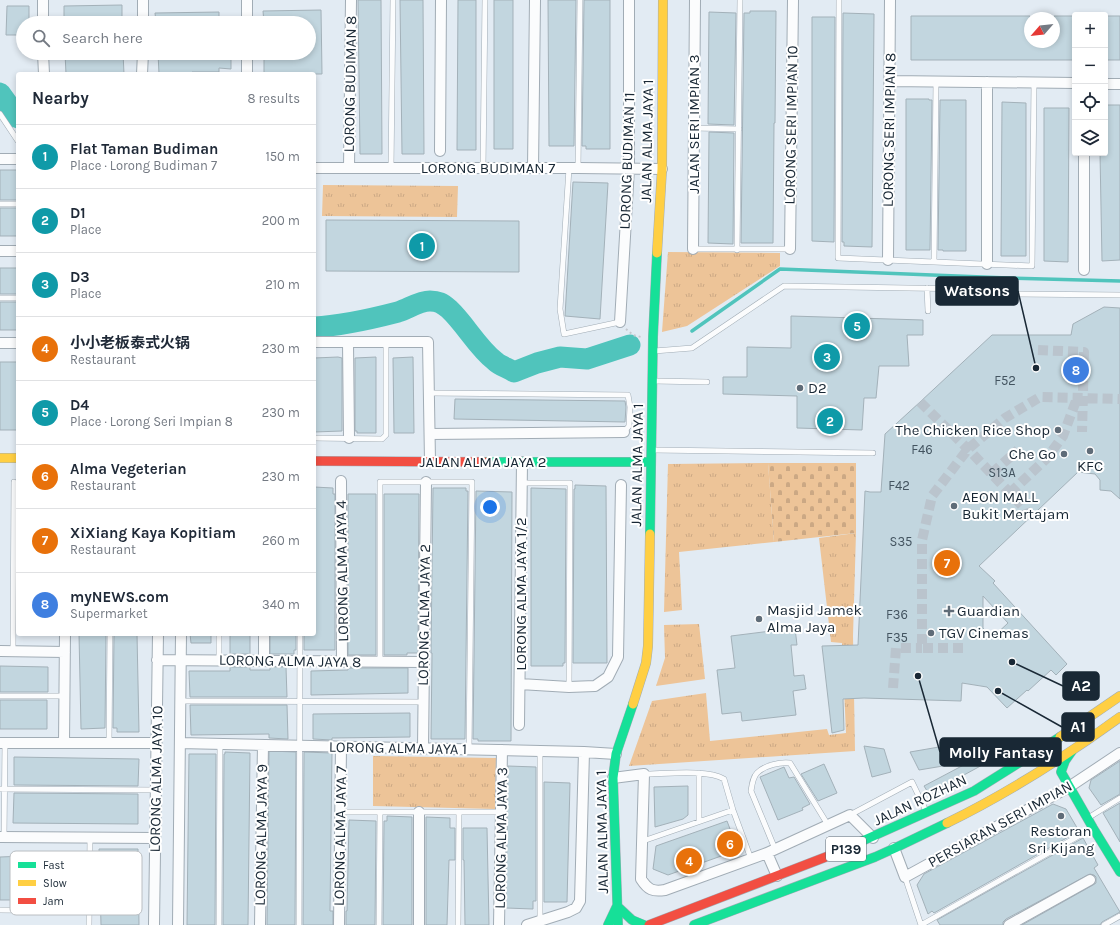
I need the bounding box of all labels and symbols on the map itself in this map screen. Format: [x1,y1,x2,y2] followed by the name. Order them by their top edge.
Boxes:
[1024,12,1060,48] north arrow
[340,16,360,152] street label: LORONG BUDIMAN 8
[781,45,801,205] street label: LORONG SERI IMPIAN 10
[879,53,899,207] street label: LORONG SERI IMPIAN 8
[685,54,703,194] street label: JALAN SERI IMPIAN 3
[637,79,657,203] street label: JALAN ALMA JAYA 1
[616,92,638,230] street label: LORONG BUDIMAN 11
[421,159,555,177] street label: LORONG BUDIMAN 7
[409,231,435,261] pin: 1
[936,277,1018,305] callout: Watsons
[944,281,1010,300] text: Watsons
[844,311,870,341] pin: 5
[814,342,840,372] pin: 3
[1063,355,1089,385] pin: 8
[994,373,1016,388] house number: F52
[808,379,827,397] place label: D2
[795,383,805,393] marker: D2
[627,403,647,527] street label: JALAN ALMA JAYA 1
[817,406,843,436] pin: 2
[895,421,1050,439] place label: The Chicken Rice Shop
[1053,425,1063,435] marker: The Chicken Rice Shop
[911,442,933,457] house number: F46
[1009,445,1056,463] place label: Che Go
[1085,446,1095,456] marker: KFC
[1059,449,1069,459] marker: Che Go
[420,453,546,471] street label: JALAN ALMA JAYA 2
[1077,457,1103,475] place label: KFC
[988,465,1016,480] house number: S13A
[888,478,910,493] house number: F42
[962,488,1069,523] place label: AEON MALL Bukit Mertajam
[480,497,500,517] your location
[332,499,352,642] street label: LORONG ALMA JAYA 4
[949,501,959,511] marker: AEON MALL Bukit Mertajam
[512,517,530,671] street label: LORONG ALMA JAYA 1/2
[890,534,912,549] house number: S35
[414,544,434,686] street label: LORONG ALMA JAYA 2
[934,548,960,578] pin: 7
[767,601,862,636] place label: Masjid Jamek Alma Jaya
[957,602,1020,620] place label: Guardian
[944,606,954,616] marker: Guardian
[886,607,908,622] house number: F36
[754,614,764,624] marker: Masjid Jamek Alma Jaya
[939,624,1029,642] place label: TGV Cinemas
[926,628,936,638] marker: TGV Cinemas
[886,630,908,645] house number: F35
[219,651,361,671] street label: LORONG ALMA JAYA 8
[1063,672,1099,700] callout: A2
[1071,676,1091,695] text: A2
[146,705,166,853] street label: LORONG ALMA JAYA 10
[1062,713,1094,741] callout: A1
[1070,717,1086,736] text: A1
[329,738,467,758] street label: LORONG ALMA JAYA 1
[940,738,1061,766] callout: Molly Fantasy
[949,743,1053,762] text: Molly Fantasy
[251,764,271,906] street label: LORONG ALMA JAYA 9
[330,766,350,906] street label: LORONG ALMA JAYA 7
[491,767,511,909] street label: LORONG ALMA JAYA 3
[592,770,612,894] street label: JALAN ALMA JAYA 1
[871,771,969,829] street label: JALAN ROZHAN
[925,777,1075,871] street label: PERSIARAN SERI IMPIAN
[1056,811,1066,821] marker: Restoran Sri Kijang
[1028,822,1095,857] place label: Restoran Sri Kijang
[717,829,743,859] pin: 6
[826,837,866,861] road number: P139
[676,846,702,876] pin: 4
[10,851,142,915] legend
[43,859,64,872] text: Fast
[43,877,67,890] text: Slow
[43,895,64,908] text: Jam

